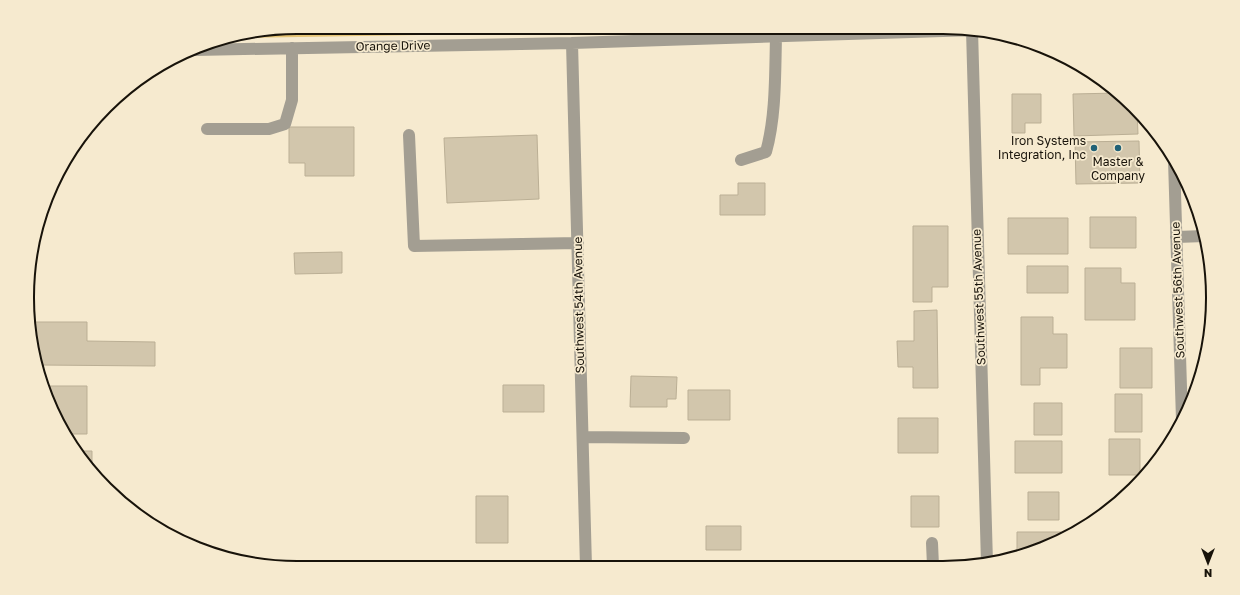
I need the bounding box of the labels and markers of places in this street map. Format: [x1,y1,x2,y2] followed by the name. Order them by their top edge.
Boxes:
[998,133,1086,162] place label: Iron Systems Integration, Inc
[1089,143,1099,153] marker: Iron Systems Integration, Inc
[1113,143,1123,153] marker: Master & Company
[1091,154,1145,183] place label: Master & Company

